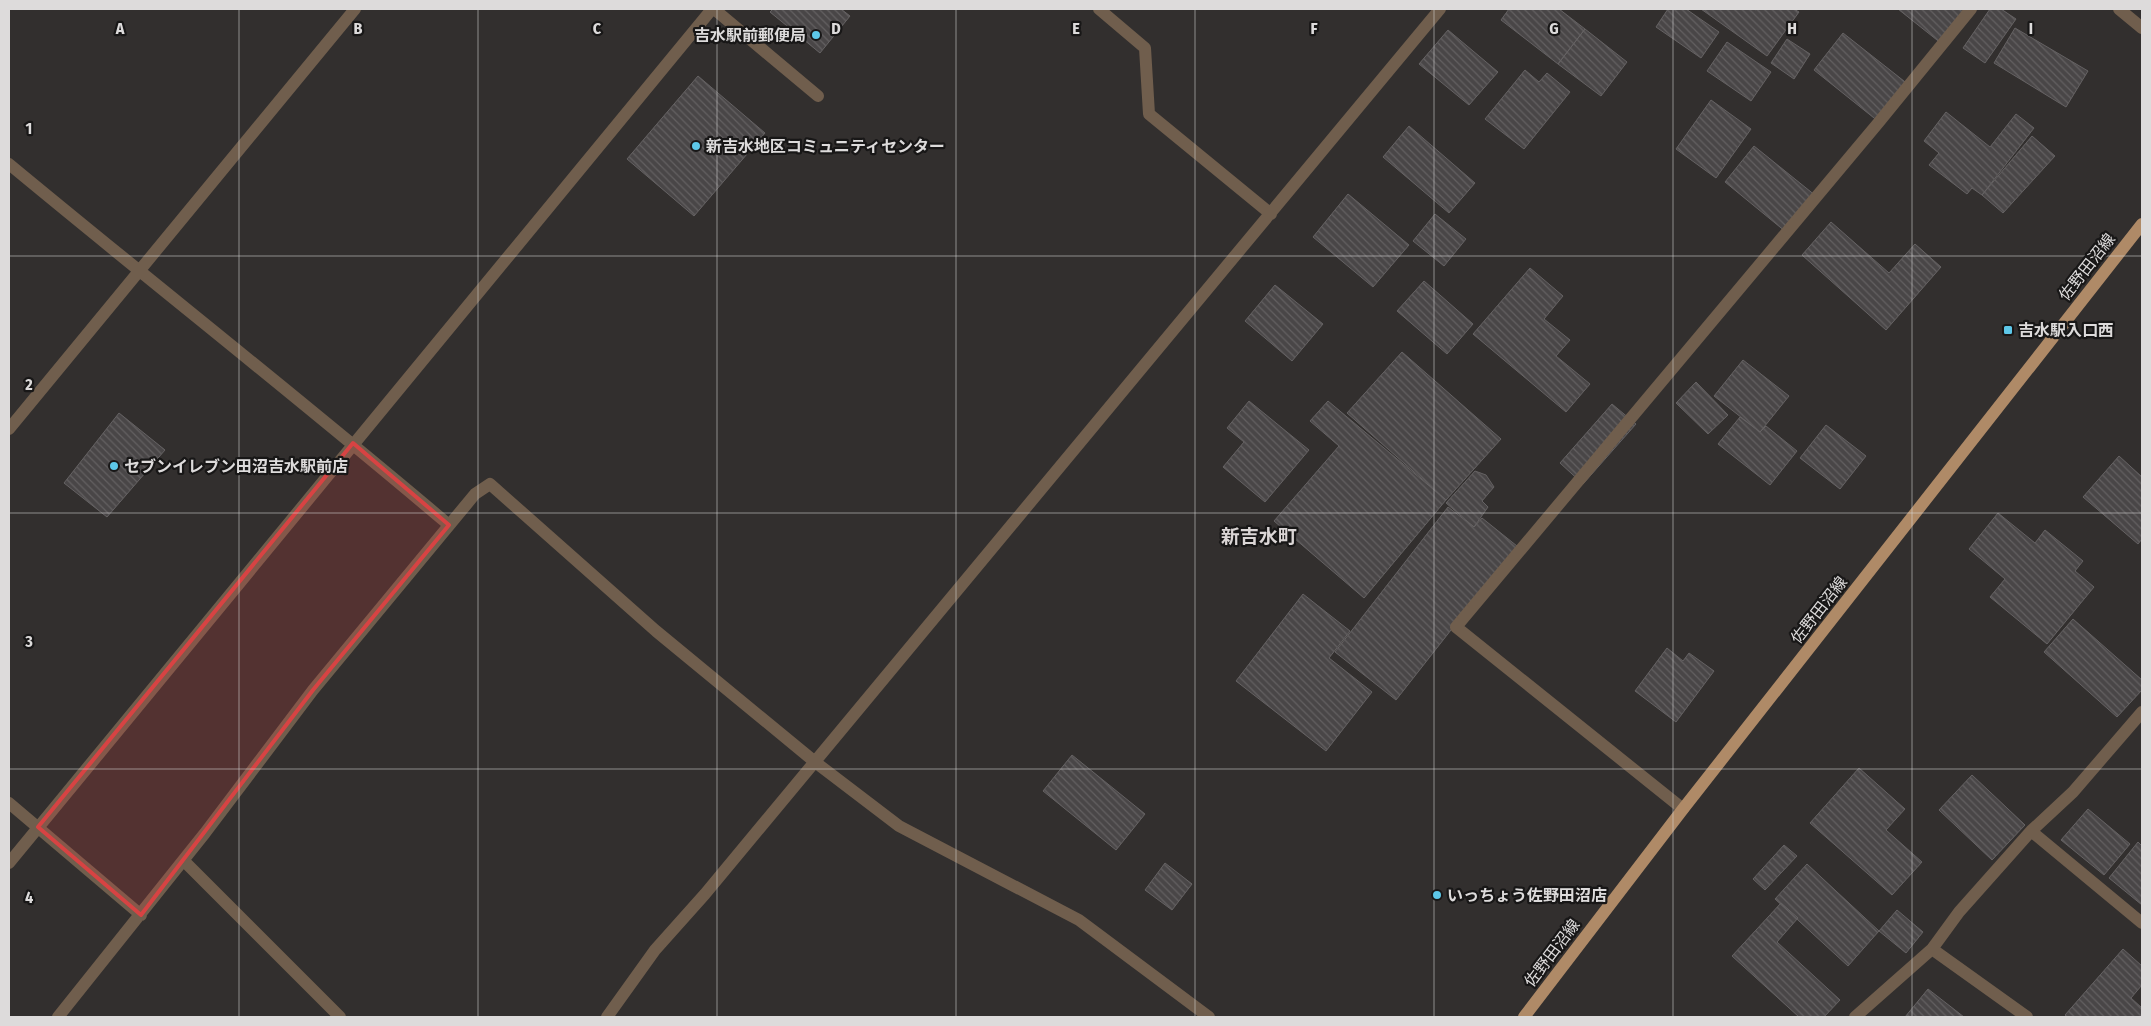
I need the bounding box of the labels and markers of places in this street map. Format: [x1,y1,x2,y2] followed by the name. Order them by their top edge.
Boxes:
[694,26,806,45] place label: 吉水駅前郵便局
[810,29,822,41] marker: 吉水駅前郵便局
[706,137,945,156] place label: 新吉水地区コミュニティセンター
[690,140,702,152] marker: 新吉水地区コミュニティセンター
[2018,321,2114,340] place label: 吉水駅入口西
[2002,324,2014,336] marker: 吉水駅入口西
[124,457,348,476] place label: セブンイレブン田沼吉水駅前店
[108,460,120,472] marker: セブンイレブン田沼吉水駅前店
[1447,886,1607,905] place label: いっちょう佐野田沼店
[1431,889,1443,901] marker: いっちょう佐野田沼店

